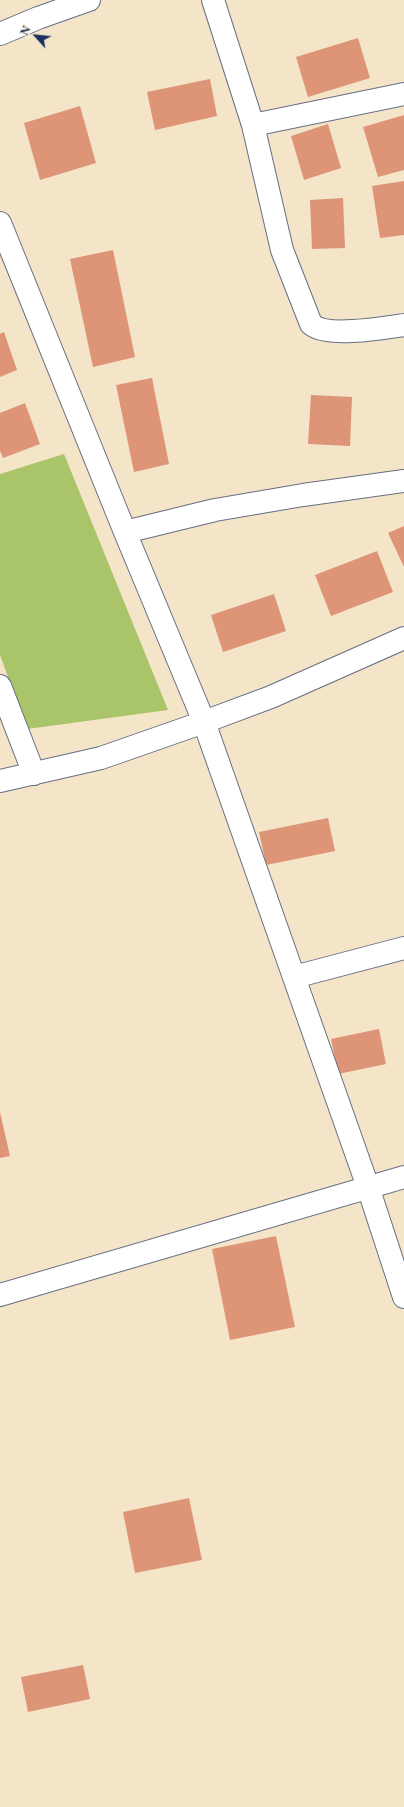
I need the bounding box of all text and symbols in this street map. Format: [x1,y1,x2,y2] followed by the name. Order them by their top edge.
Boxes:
[16,16,56,56] north arrow
[17,23,34,38] text: N

